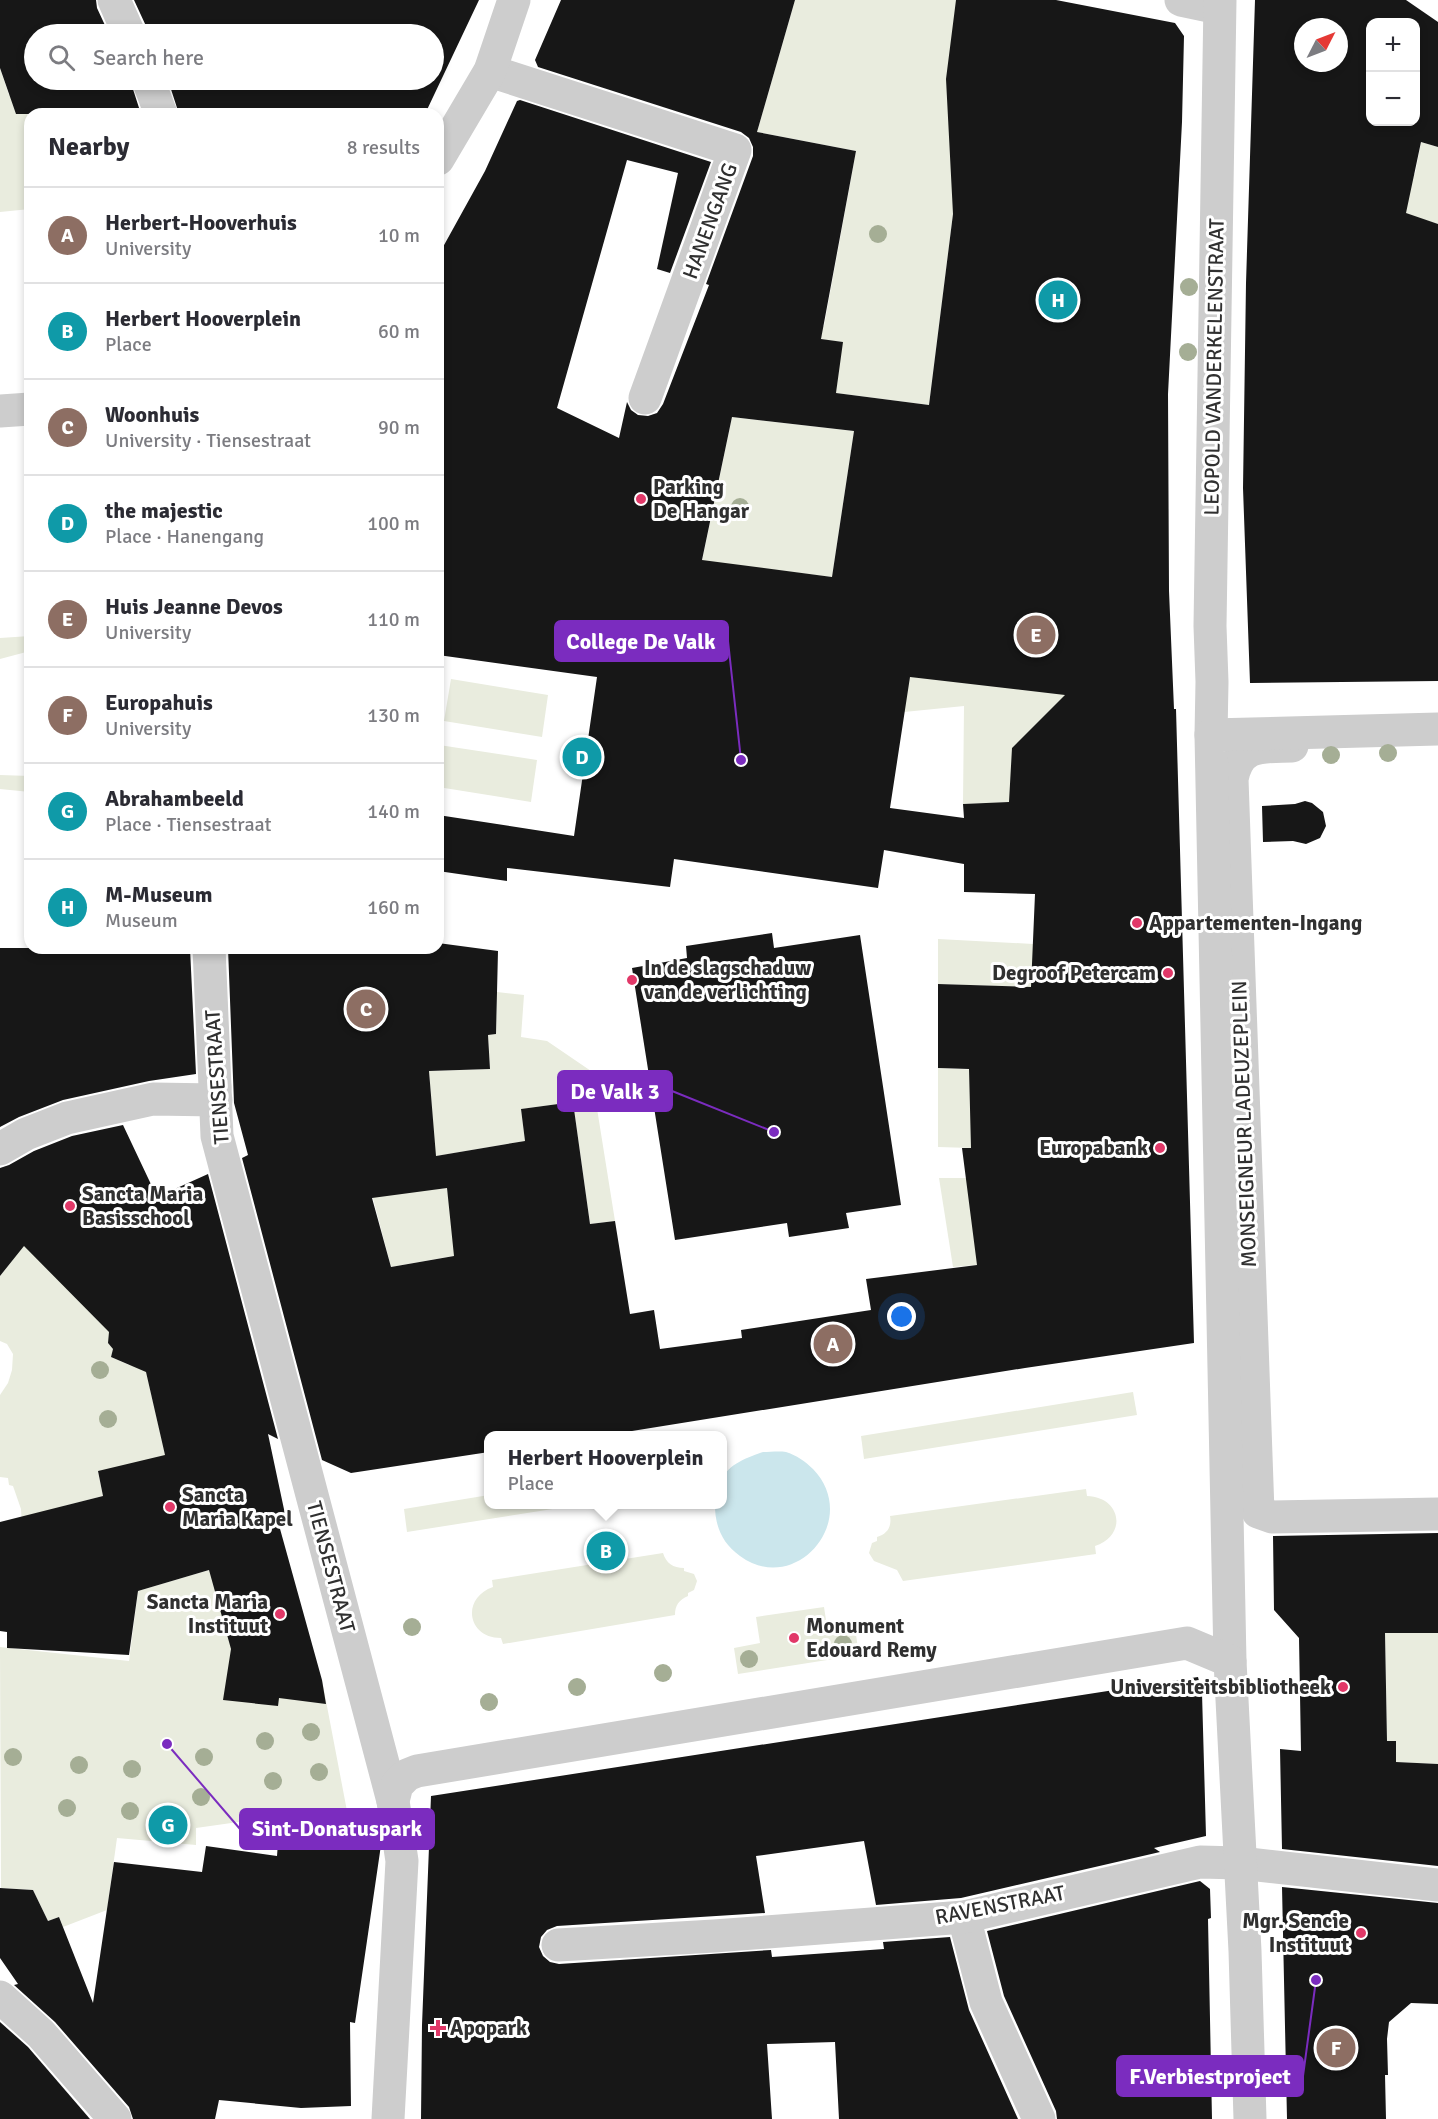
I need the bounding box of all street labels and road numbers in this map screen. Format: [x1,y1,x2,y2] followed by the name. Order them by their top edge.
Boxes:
[677,159,743,283] street label: HANENGANG
[1198,217,1230,516] street label: LEOPOLD VANDERKELENSTRAAT
[1226,980,1262,1268] street label: MONSEIGNEUR LADEUZEPLEIN
[199,1008,235,1145] street label: TIENSESTRAAT
[301,1498,361,1636] street label: TIENSESTRAAT
[933,1880,1068,1930] street label: RAVENSTRAAT

